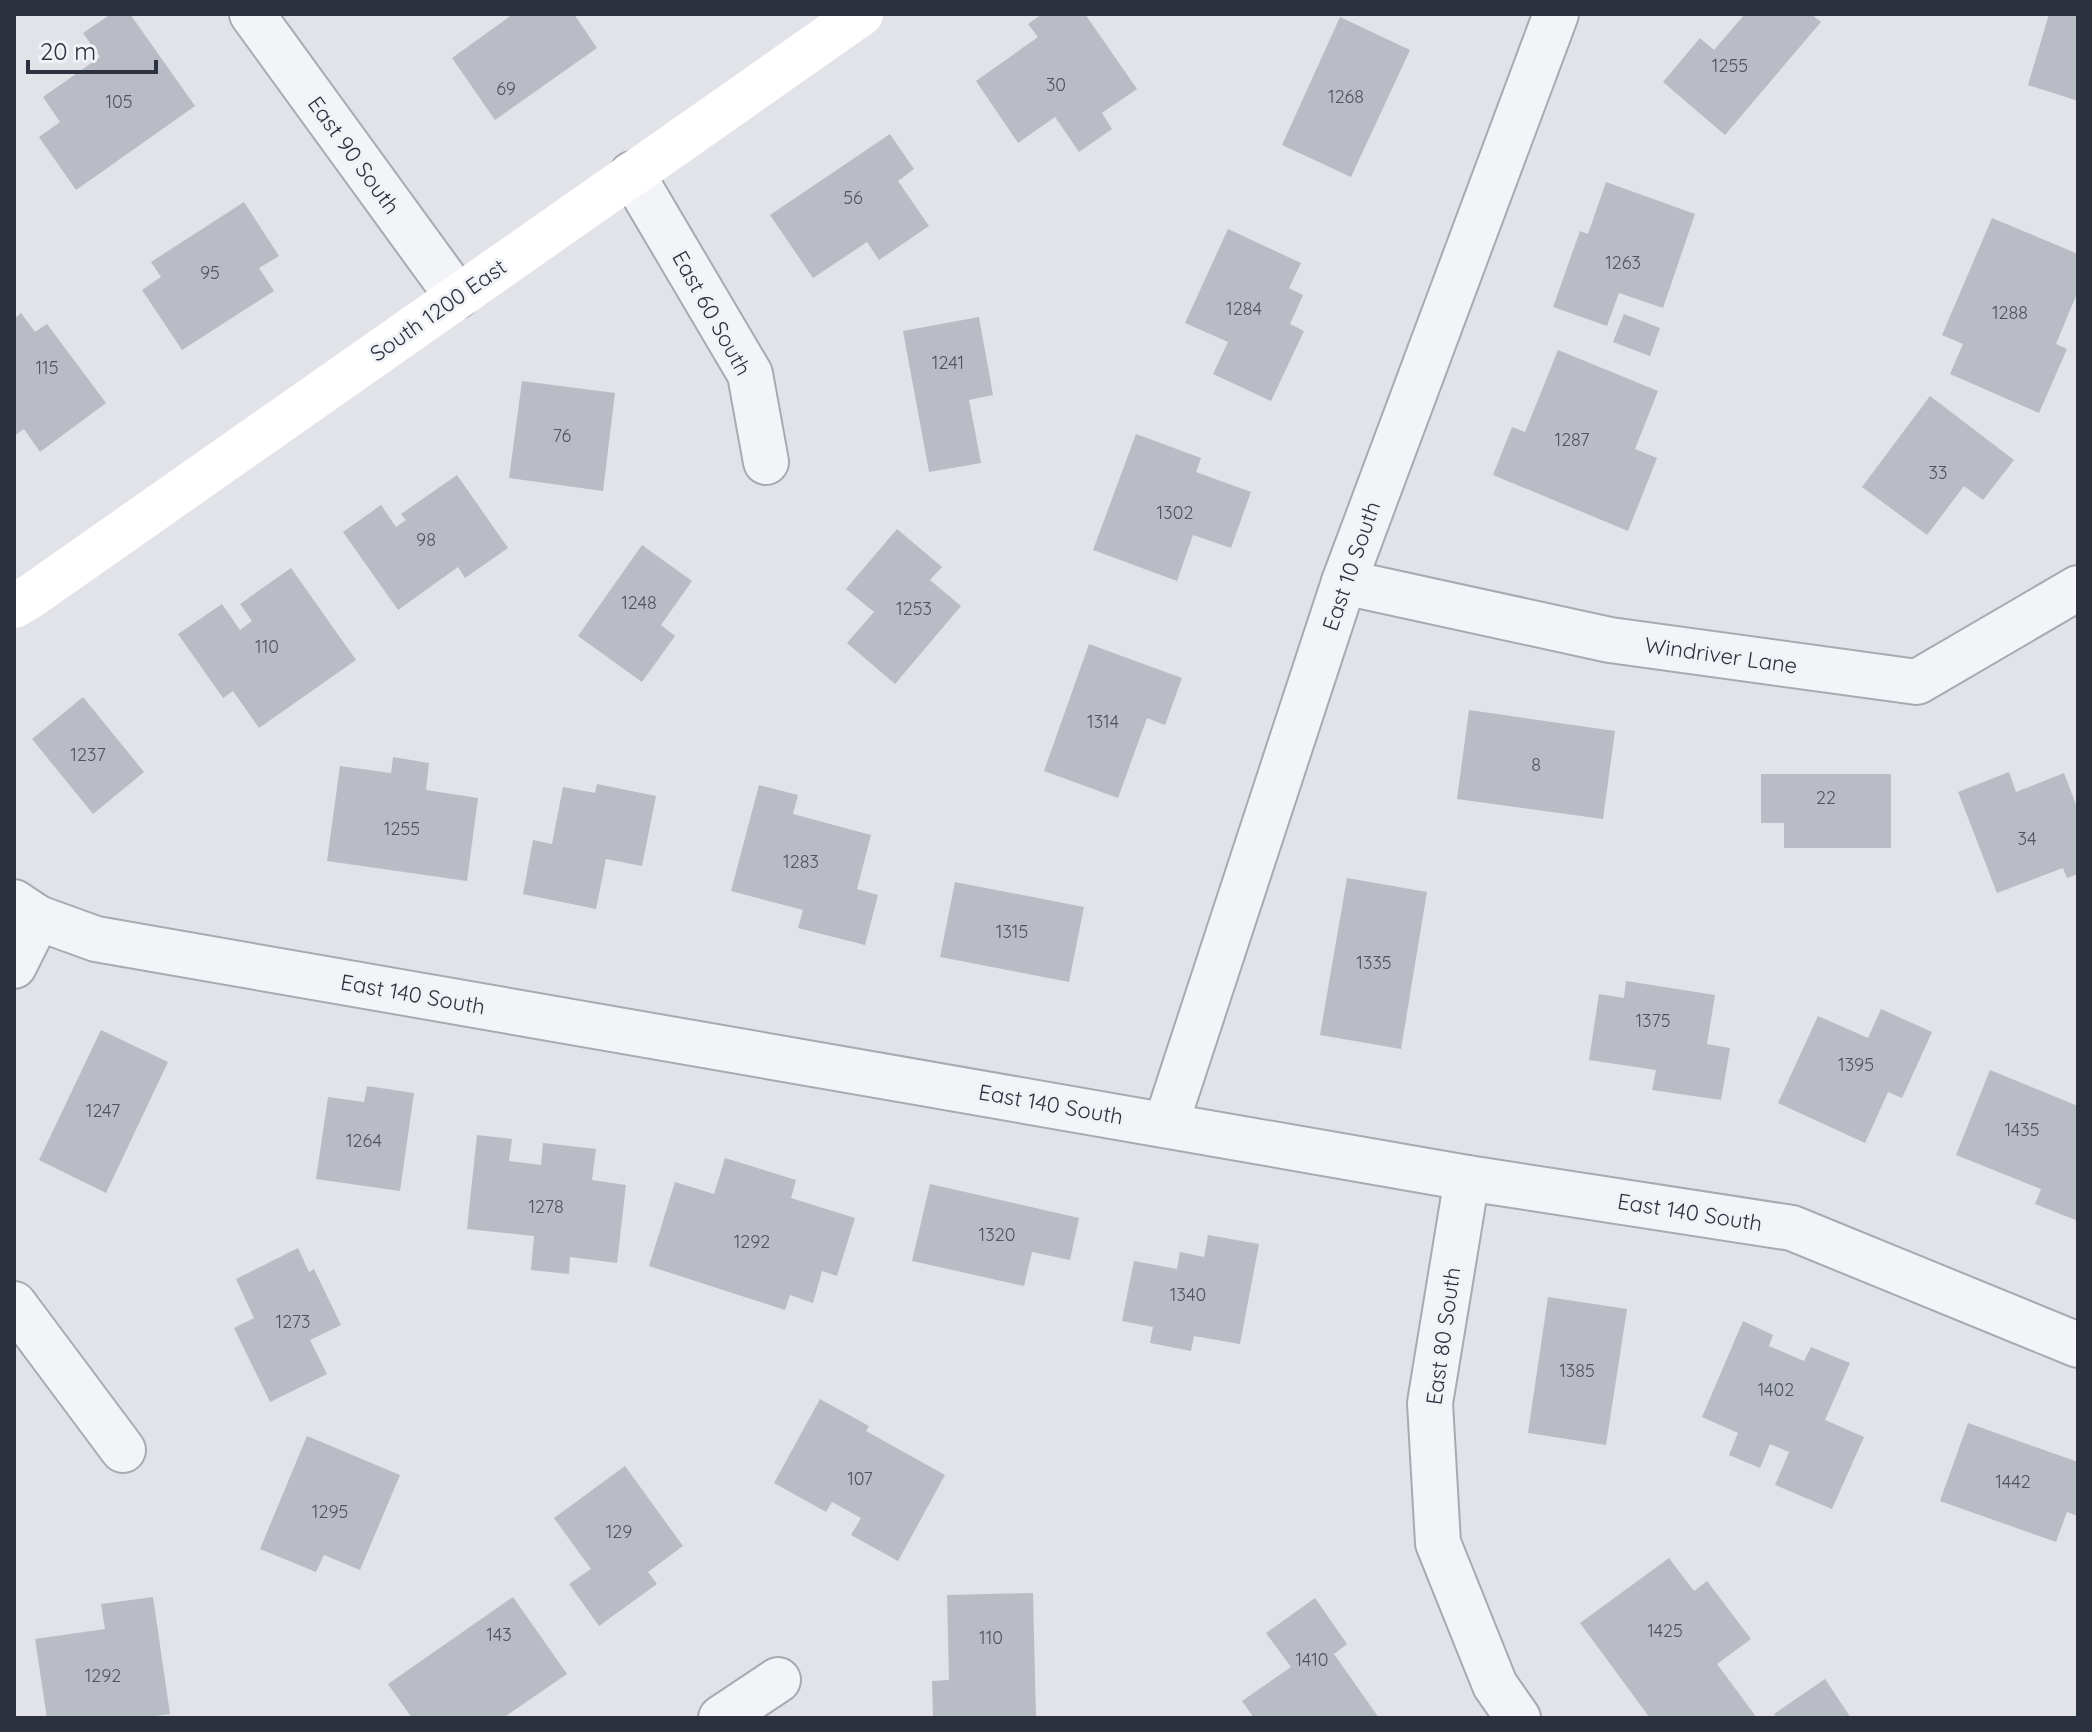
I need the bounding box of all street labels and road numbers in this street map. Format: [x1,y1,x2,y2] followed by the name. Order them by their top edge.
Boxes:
[302,91,406,219] street label: East 90 South
[666,246,758,380] street label: East 60 South
[364,253,512,367] street label: South 1200 East
[1316,498,1386,634] street label: East 10 South
[1643,630,1799,680] street label: Windriver Lane
[339,968,487,1020] street label: East 140 South
[977,1078,1125,1130] street label: East 140 South
[1616,1187,1764,1237] street label: East 140 South
[1419,1265,1467,1407] street label: East 80 South

